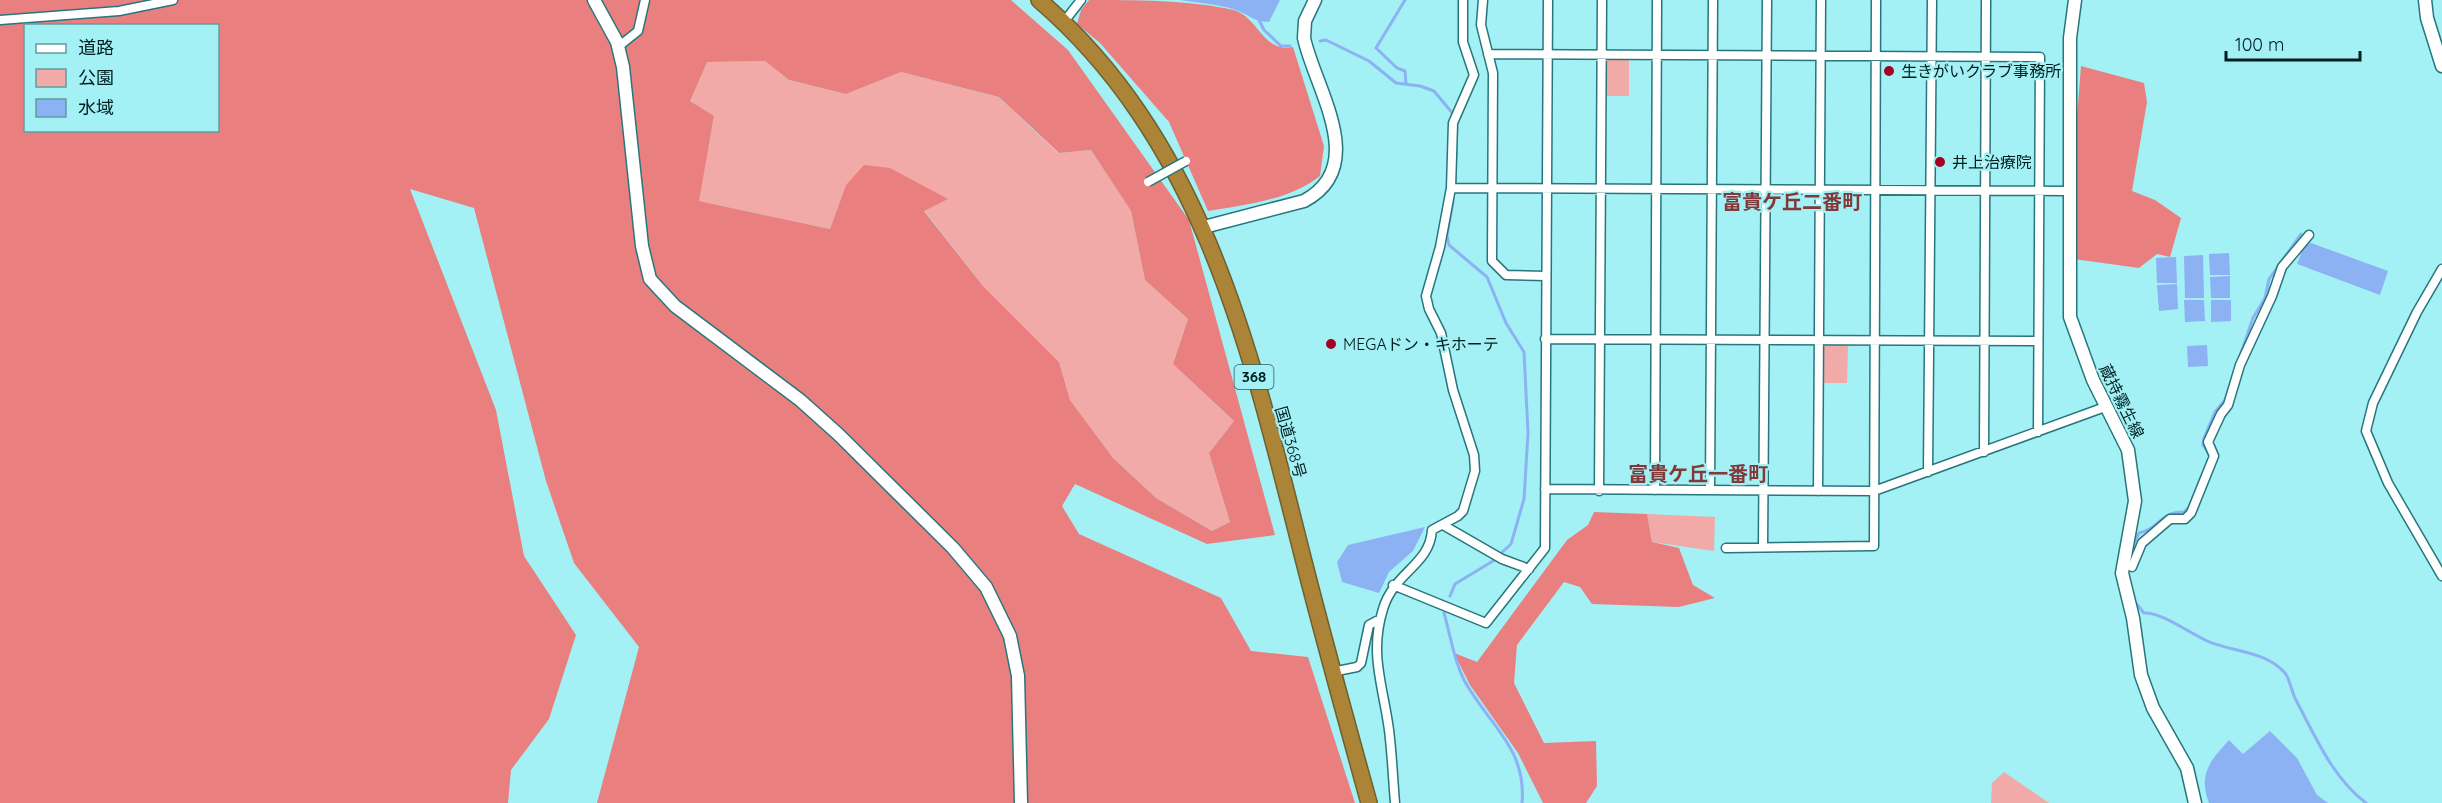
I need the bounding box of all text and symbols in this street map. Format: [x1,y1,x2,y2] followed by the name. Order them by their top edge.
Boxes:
[24,24,219,132] legend
[2226,24,2360,62] scale bar
[2235,33,2284,56] text: 100 m
[78,36,114,59] text: 道路
[1901,61,2061,81] place label: 生きがいクラブ事務所
[1882,64,1896,78] marker: 生きがいクラブ事務所
[78,66,114,89] text: 公園
[78,96,114,119] text: 水域
[1952,152,2032,172] place label: 井上治療院
[1933,155,1947,169] marker: 井上治療院
[1722,189,1862,214] district label: 富貴ケ丘二番町
[1343,334,1499,354] place label: MEGAドン・キホーテ
[1324,337,1338,351] marker: MEGAドン・キホーテ
[2095,361,2149,441] street label: 蔵持霧生線
[1234,365,1274,389] road number: 368
[1271,404,1311,480] street label: 国道368号
[1628,461,1768,486] district label: 富貴ケ丘一番町

